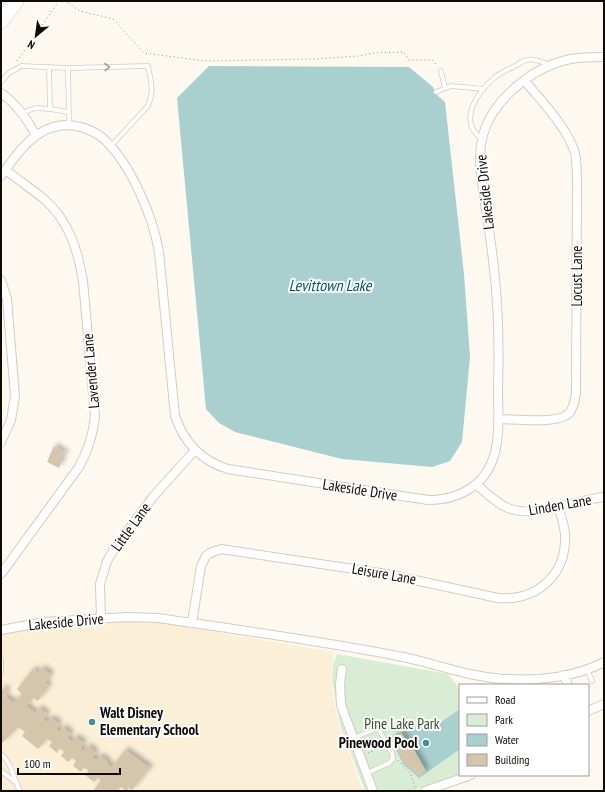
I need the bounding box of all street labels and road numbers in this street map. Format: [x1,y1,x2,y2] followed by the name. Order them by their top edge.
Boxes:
[471,154,498,231] street label: Lakeside Drive
[567,245,586,307] street label: Locust Lane
[78,333,103,409] street label: Lavender Lane
[321,474,399,505] street label: Lakeside Drive
[527,490,593,519] street label: Linden Lane
[107,499,155,555] street label: Little Lane
[350,559,418,588] street label: Leisure Lane
[28,609,104,634] street label: Lakeside Drive

